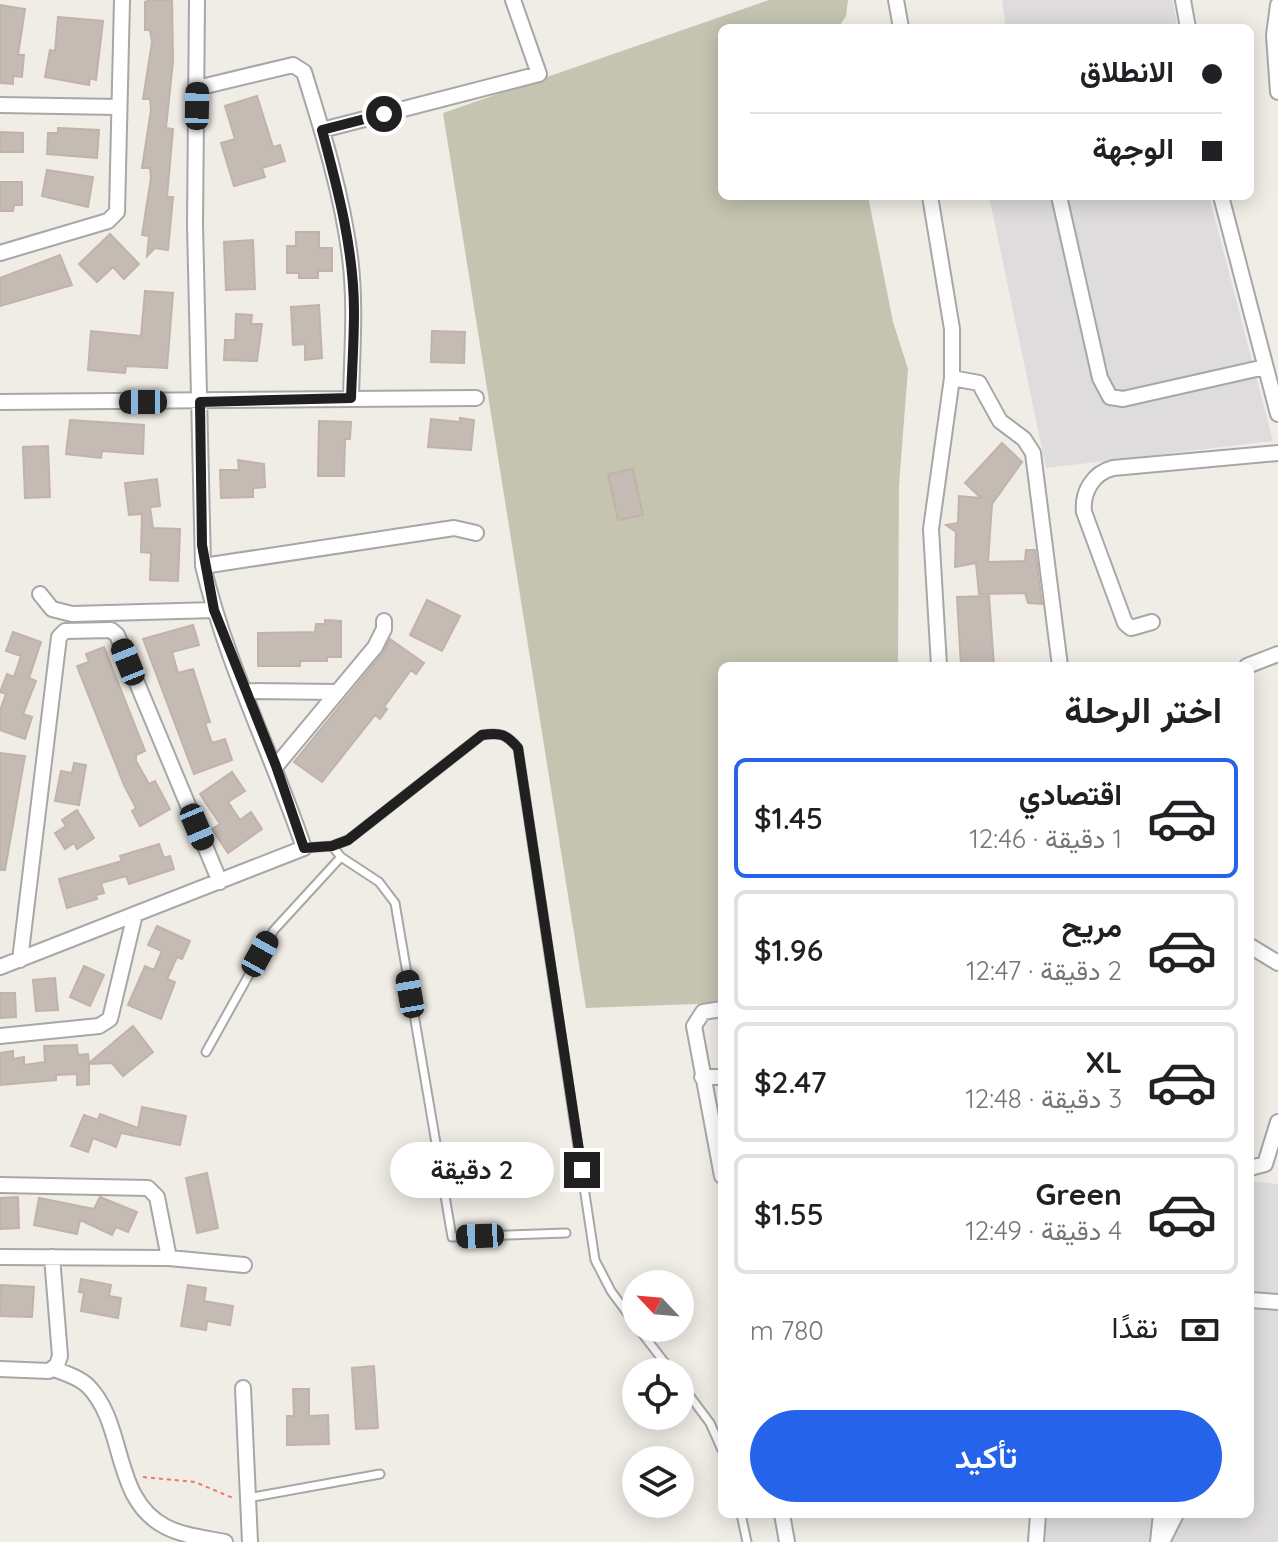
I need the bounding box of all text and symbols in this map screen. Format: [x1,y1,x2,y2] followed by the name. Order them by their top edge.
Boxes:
[1080,52,1174,90] text: الانطلاق
[185,82,209,130] car
[366,96,402,132] route start
[1092,129,1174,167] text: الوجهة
[119,390,167,414] car
[108,635,148,689] car
[1064,687,1222,732] text: اختر الرحلة
[1019,775,1122,813] text: اقتصادي
[1146,782,1218,854] icon: car
[754,799,823,837] text: $1.45
[177,800,217,854] car
[969,822,1122,855] text: 1 دقيقة · 12:46
[1062,907,1122,945] text: مريح
[1146,914,1218,986] icon: car
[238,927,282,981] car
[754,931,823,969] text: $1.96
[966,954,1122,987] text: 2 دقيقة · 12:47
[394,968,426,1020] car
[1085,1043,1122,1081] text: XL
[1146,1046,1218,1118] icon: car
[754,1063,827,1101] text: $2.47
[965,1082,1122,1115] text: 3 دقيقة · 12:48
[390,1142,554,1198] callout: 2 دقيقة
[564,1152,600,1188] route end
[431,1153,513,1186] text: 2 دقيقة
[1035,1175,1122,1213] text: Green
[1146,1178,1218,1250] icon: car
[754,1195,824,1233] text: $1.55
[965,1214,1122,1247] text: 4 دقيقة · 12:49
[456,1223,504,1249] car
[622,1270,694,1342] north arrow
[622,1270,694,1518] map controls
[1112,1308,1158,1346] text: نقدًا
[1178,1308,1222,1352] icon: cash
[750,1314,824,1347] text: 780 m
[622,1358,694,1430] button: locate
[750,1410,1222,1502] button: تأكيد
[622,1446,694,1518] button: layers

